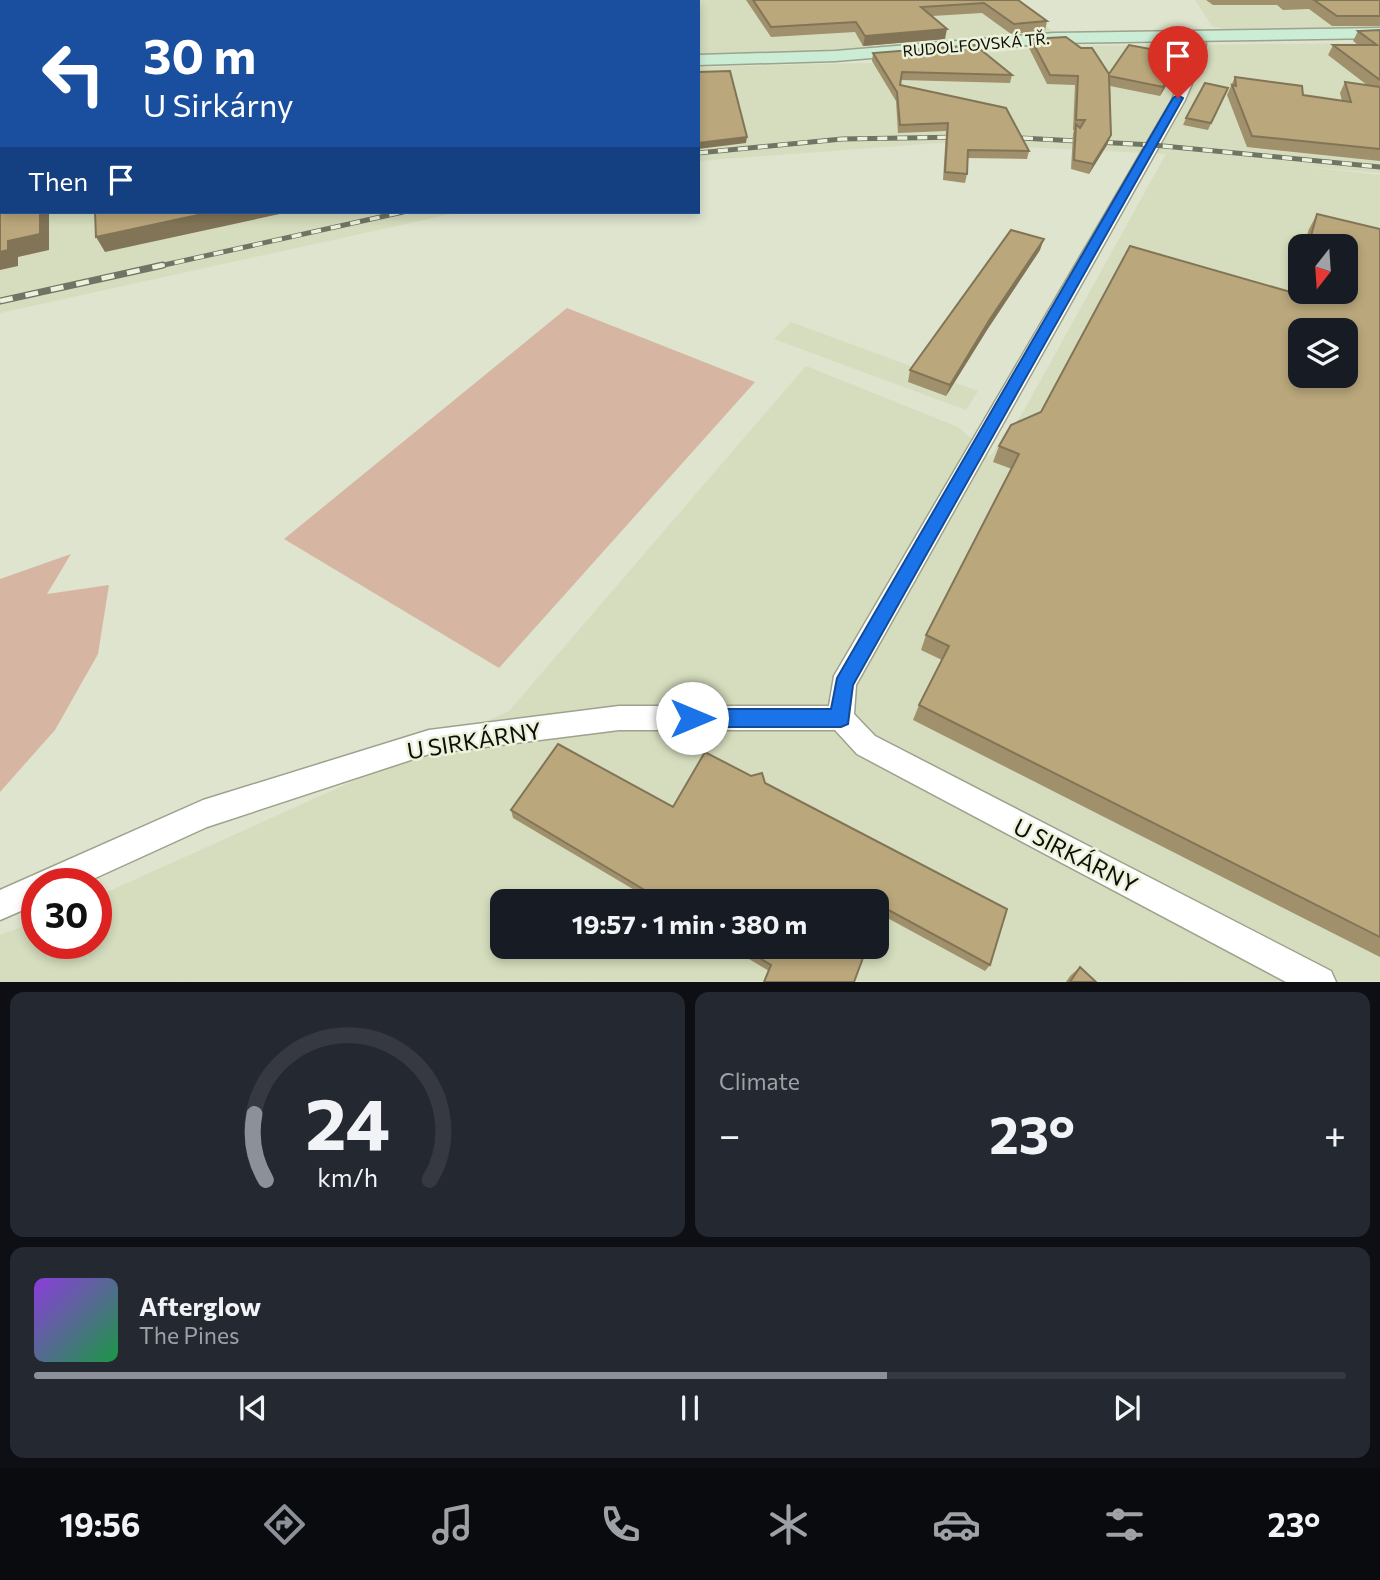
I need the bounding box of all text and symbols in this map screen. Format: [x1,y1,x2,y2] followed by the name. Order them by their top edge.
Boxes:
[143,24,256,84] text: 30 m
[1148,26,1208,98] pin
[28,28,119,119] icon: left
[902,28,1050,60] street label: RUDOLFOVSKÁ TŘ.
[1159,37,1197,75] icon: arrive
[143,84,294,124] text: U Sirkárny
[102,161,140,199] icon: arrive
[28,165,88,196] text: Then
[1288,234,1358,304] north arrow
[1288,234,1358,388] map controls
[1288,318,1358,388] button: layers
[655,681,729,755] position arrow
[405,716,543,764] street label: U SIRKÁRNY
[1009,812,1143,898] street label: U SIRKÁRNY
[21,868,112,959] speed limit sign: 30
[572,908,807,939] text: 19:57 · 1 min · 380 m
[719,1067,800,1095] text: Climate
[305,1077,390,1166] text: 24
[989,1101,1075,1165] text: 23°
[719,1110,741,1157] text: −
[1324,1110,1346,1157] text: +
[317,1162,378,1192] text: km/h
[139,1290,261,1321] text: Afterglow
[139,1321,240,1349] text: The Pines
[234,1389,272,1427] icon: previous
[671,1389,709,1427] icon: pause
[1108,1389,1146,1427] icon: next
[260,1500,309,1549] icon: directions
[428,1500,477,1549] icon: music
[596,1500,645,1549] icon: phone
[764,1500,813,1549] icon: climate
[932,1500,981,1549] icon: car
[1100,1500,1149,1549] icon: filters
[60,1504,141,1544] text: 19:56
[1268,1504,1320,1544] text: 23°

